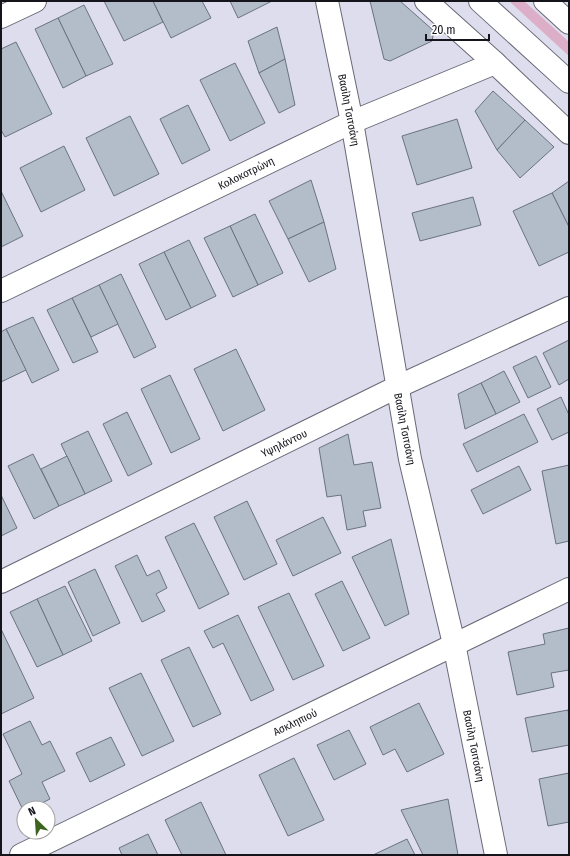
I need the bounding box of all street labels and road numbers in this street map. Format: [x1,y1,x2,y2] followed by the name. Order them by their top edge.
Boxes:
[335,73,362,147] street label: Βασίλη Τσιτσάνη
[216,154,276,193] street label: Κολοκοτρώνη
[391,392,418,466] street label: Βασίλη Τσιτσάνη
[259,427,309,460] street label: Υψηλάντου
[271,706,319,739] street label: Ασκληπιού
[460,709,487,783] street label: Βασίλη Τσιτσάνη

